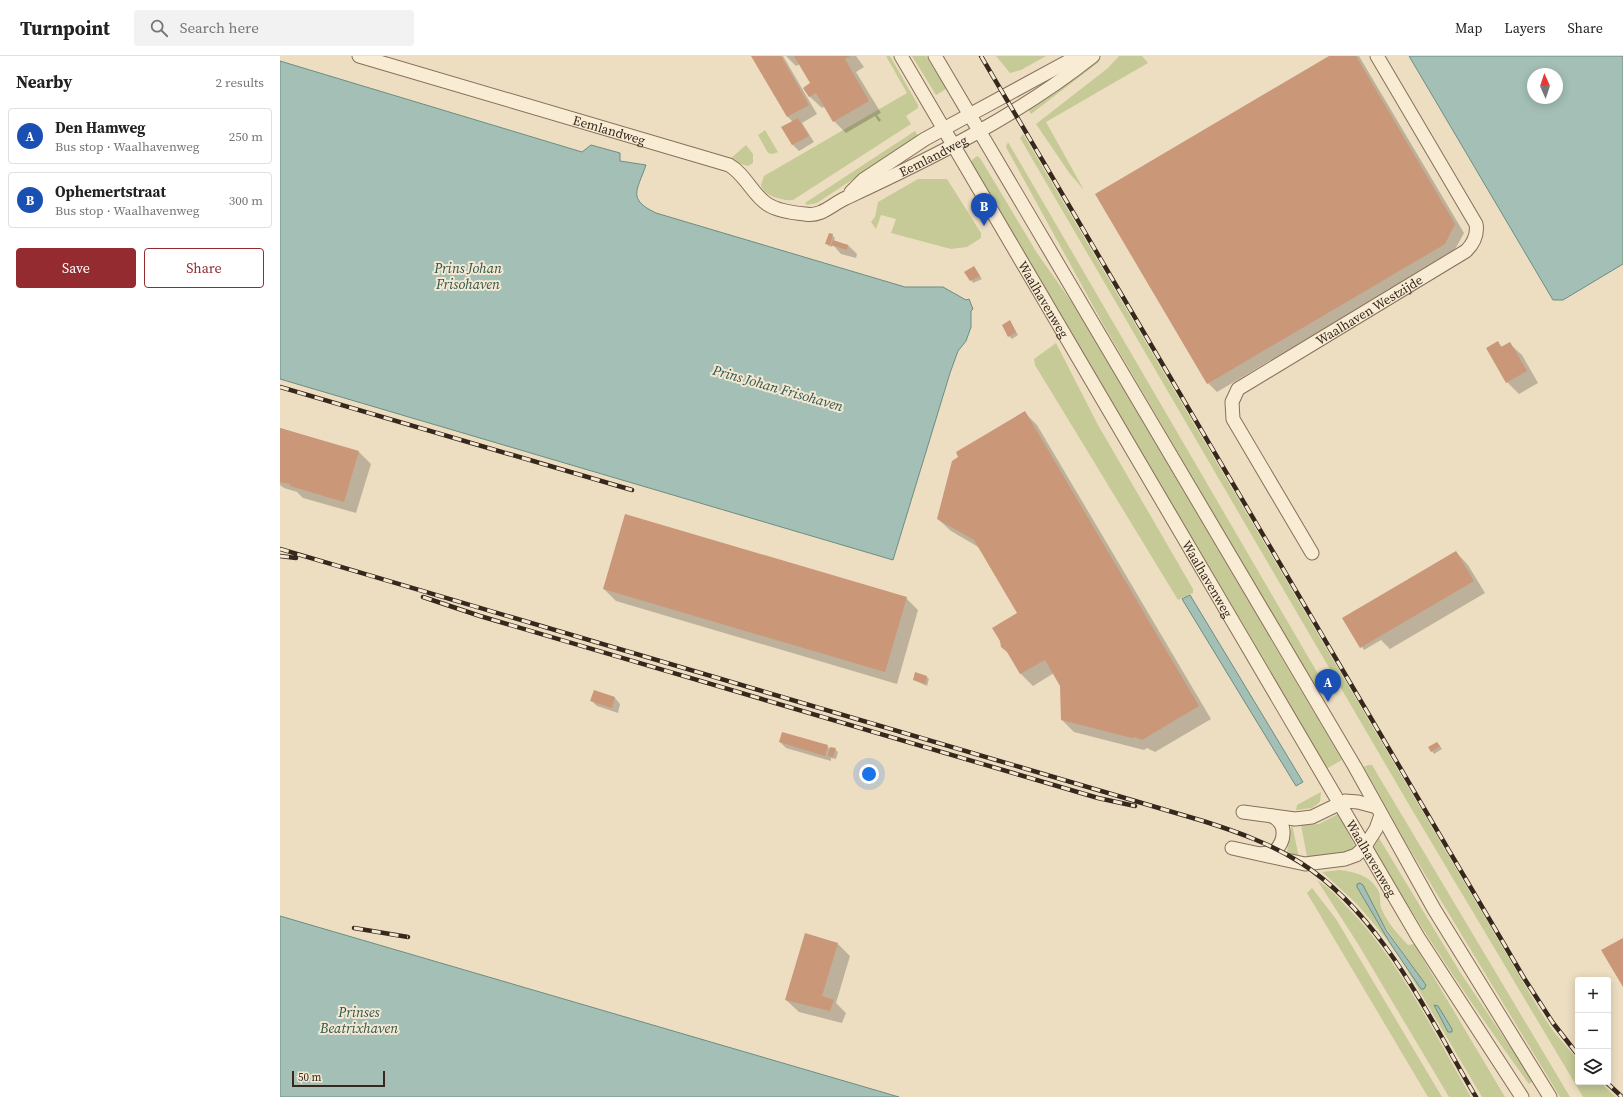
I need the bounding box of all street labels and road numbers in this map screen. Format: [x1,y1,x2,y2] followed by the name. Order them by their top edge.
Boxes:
[571,111,648,149] street label: Eemlandweg
[896,131,971,180] street label: Eemlandweg
[1015,258,1073,341] street label: Waalhavenweg
[1312,271,1426,349] street label: Waalhaven Westzijde
[1179,537,1237,620] street label: Waalhavenweg
[1342,817,1401,900] street label: Waalhavenweg

